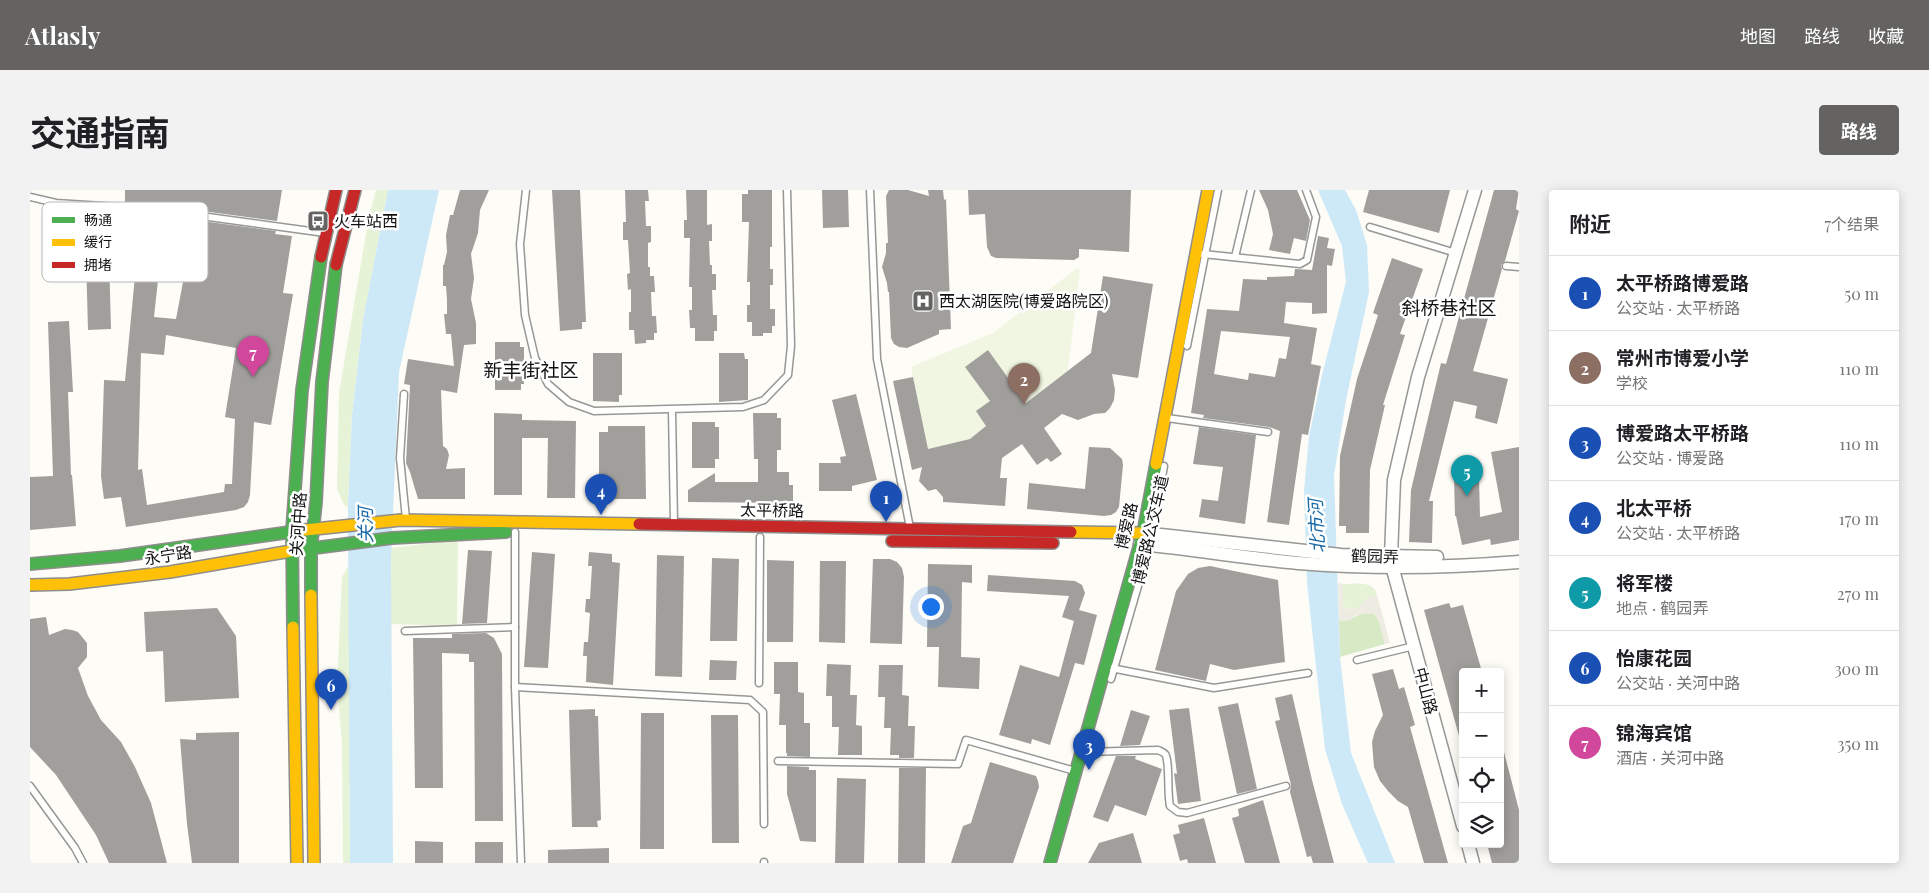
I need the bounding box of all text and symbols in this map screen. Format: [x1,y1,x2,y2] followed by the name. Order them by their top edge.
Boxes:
[25,19,100,51] text: Atlasly
[1740,24,1776,48] text: 地图
[1804,24,1840,48] text: 路线
[1868,24,1904,48] text: 收藏
[1819,105,1899,155] button: 路线
[30,108,170,155] text: 交通指南
[42,202,208,282] legend
[306,209,330,233] bus stop icon: 火车站西
[1569,209,1611,237] text: 附近
[84,210,112,229] text: 畅通
[334,210,398,231] place label: 火车站西
[1825,213,1879,234] text: 7个结果
[84,232,112,251] text: 缓行
[84,255,112,274] text: 拥堵
[1616,269,1749,295] text: 太平桥路博爱路
[1582,283,1588,304] text: 1
[1845,283,1879,304] text: 50 m
[911,289,935,313] hospital icon: 西太湖医院(博爱路院区)
[939,290,1108,311] place label: 西太湖医院(博爱路院区)
[1401,294,1497,320] district label: 斜桥巷社区
[1616,297,1740,318] text: 公交站 · 太平桥路
[237,336,269,377] pin: 7
[1616,344,1749,370] text: 常州市博爱小学
[483,356,579,382] district label: 新丰街社区
[1581,358,1589,379] text: 2
[1839,358,1879,379] text: 110 m
[1008,363,1040,404] pin: 2
[1616,372,1648,393] text: 学校
[1616,419,1749,445] text: 博爱路太平桥路
[1581,433,1589,454] text: 3
[1839,433,1879,454] text: 110 m
[1616,447,1724,468] text: 公交站 · 博爱路
[1451,455,1483,496] pin: 5
[1127,473,1172,587] street label: 博爱路公交车道
[585,474,617,515] pin: 4
[870,481,902,522] pin: 1
[285,491,310,557] street label: 关河中路
[1616,494,1692,520] text: 北太平桥
[1302,495,1329,554] water label: 北市河
[740,498,804,521] street label: 太平桥路
[1110,500,1141,552] street label: 博爱路
[353,504,377,543] water label: 关河
[1581,508,1589,529] text: 4
[1839,508,1879,529] text: 170 m
[1616,522,1740,543] text: 公交站 · 太平桥路
[143,540,193,569] street label: 永宁路
[1351,544,1399,567] street label: 鹤园弄
[1616,569,1673,595] text: 将军楼
[1581,583,1589,604] text: 5
[1837,583,1879,604] text: 270 m
[918,594,944,620] your location
[1616,597,1708,618] text: 地点 · 鹤园弄
[1616,644,1692,670] text: 怡康花园
[1581,658,1589,679] text: 6
[1834,658,1879,679] text: 300 m
[1410,665,1443,717] street label: 中山路
[1459,668,1504,848] map controls
[1459,668,1504,713] button: +
[315,669,347,710] pin: 6
[1616,672,1740,693] text: 公交站 · 关河中路
[1459,713,1504,758] button: −
[1616,719,1692,745] text: 锦海宾馆
[1073,729,1105,770] pin: 3
[1581,733,1589,754] text: 7
[1837,733,1879,754] text: 350 m
[1616,747,1724,768] text: 酒店 · 关河中路
[1459,758,1504,803] button: locate
[1459,803,1504,848] button: layers

